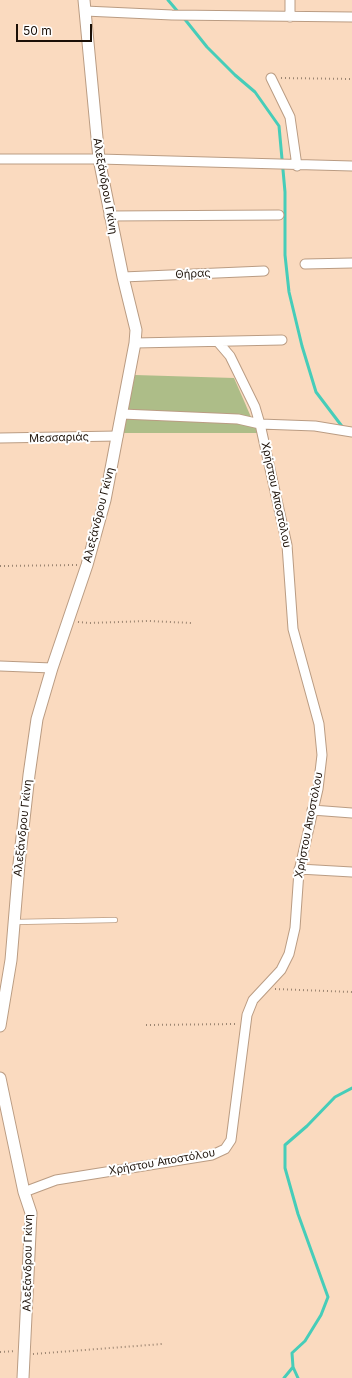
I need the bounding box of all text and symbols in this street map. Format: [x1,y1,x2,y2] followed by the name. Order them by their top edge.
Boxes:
[18,16,94,42] scale bar
[23,23,52,38] text: 50 m
[90,137,120,235] street label: Αλεξάνδρου Γκίνη
[175,266,211,282] street label: Θήρας
[29,430,89,446] street label: Μεσσαριάς
[258,441,294,549] street label: Χρήστου Αποστόλου
[81,466,117,564] street label: Αλεξάνδρου Γκίνη
[292,771,326,879] street label: Χρήστου Αποστόλου
[11,779,35,877] street label: Αλεξάνδρου Γκίνη
[108,1146,216,1178] street label: Χρήστου Αποστόλου
[21,1214,35,1312] street label: Αλεξάνδρου Γκίνη

